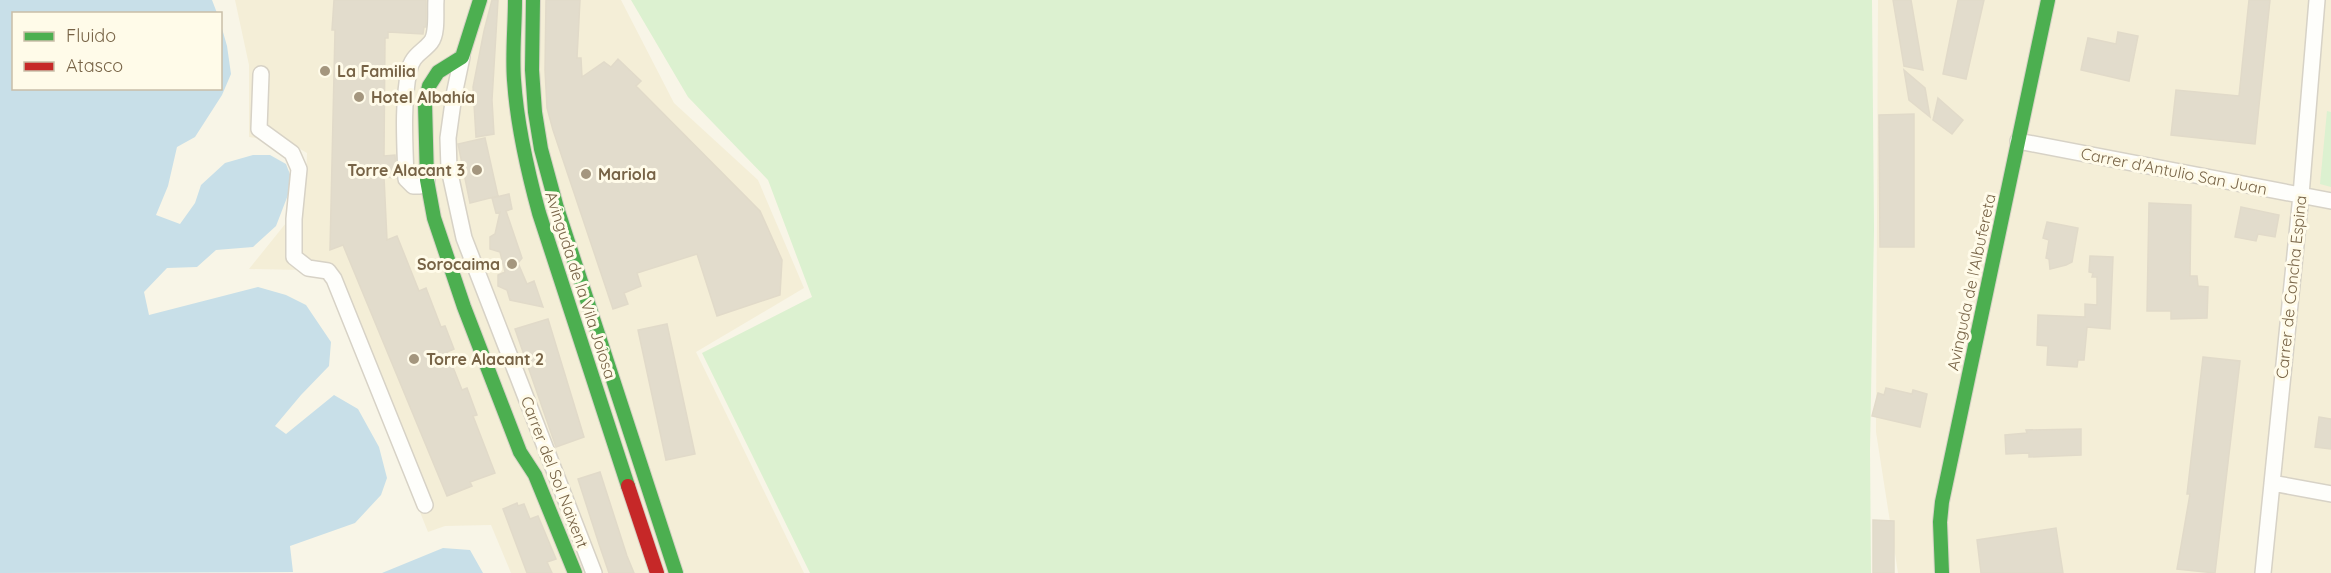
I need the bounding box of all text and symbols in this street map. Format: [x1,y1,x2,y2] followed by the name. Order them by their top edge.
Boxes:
[12,12,222,90] legend
[66,24,116,47] text: Fluido
[66,54,123,77] text: Atasco
[337,61,416,81] place label: La Familia
[318,64,332,78] marker: La Familia
[371,87,475,107] place label: Hotel Albahía
[352,90,366,104] marker: Hotel Albahía
[2079,143,2269,199] street label: Carrer d'Antulio San Juan
[347,160,465,180] place label: Torre Alacant 3
[470,163,484,177] marker: Torre Alacant 3
[598,164,656,184] place label: Mariola
[579,167,593,181] marker: Mariola
[541,189,621,381] street label: Avinguda de la Vila Joiosa
[1942,192,2000,372] street label: Avinguda de l'Albufereta
[2271,194,2311,380] street label: Carrer de Concha Espina
[417,254,500,274] place label: Sorocaima
[505,257,519,271] marker: Sorocaima
[426,349,544,369] place label: Torre Alacant 2
[407,352,421,366] marker: Torre Alacant 2
[517,393,593,551] street label: Carrer del Sol Naixent

